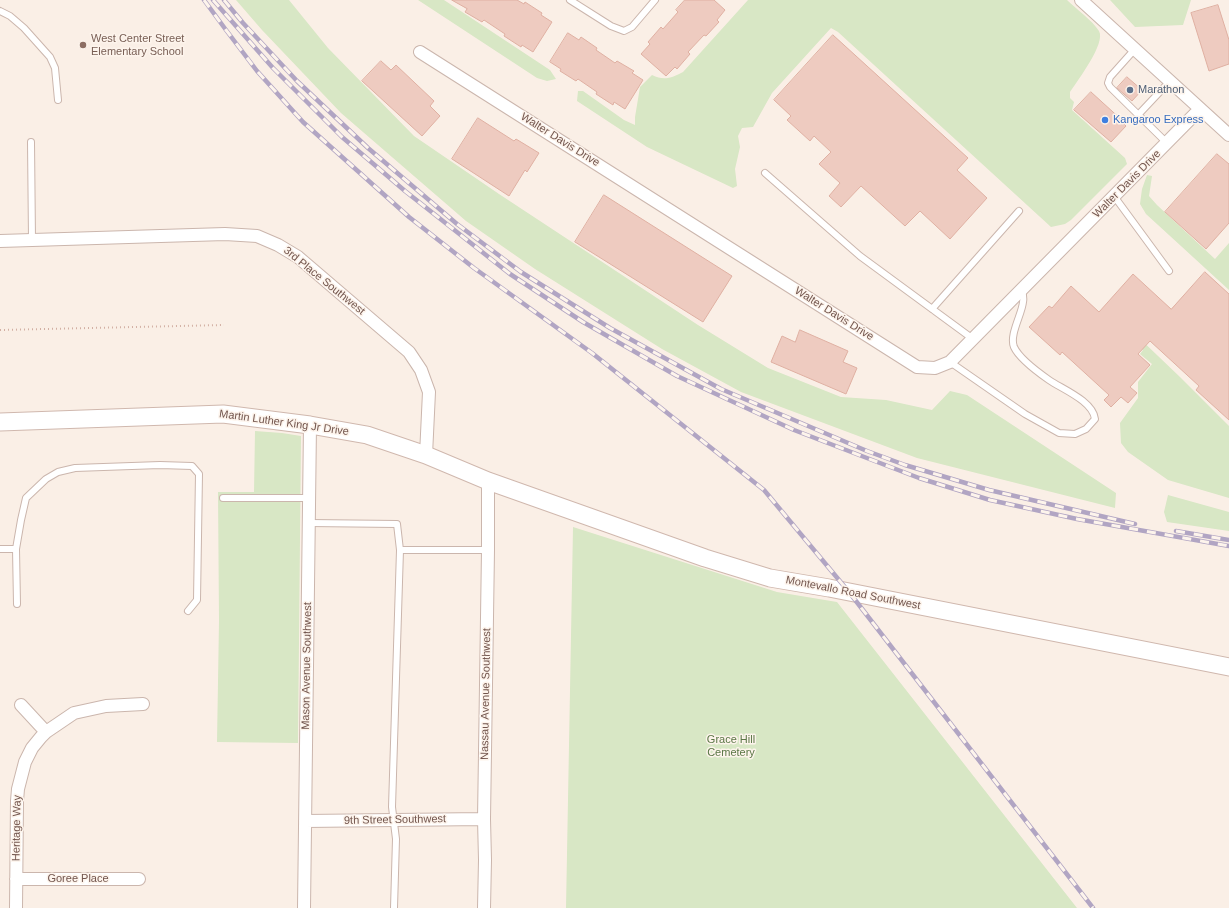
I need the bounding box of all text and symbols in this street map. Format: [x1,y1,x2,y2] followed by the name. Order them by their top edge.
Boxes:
[91,32,184,58] place label: West Center Street Elementary School
[78,40,88,50] marker: West Center Street Elementary School
[1138,83,1184,97] place label: Marathon
[1125,85,1135,95] marker: Marathon
[518,110,602,170] street label: Walter Davis Drive
[1113,113,1203,127] place label: Kangaroo Express
[1100,115,1110,125] marker: Kangaroo Express
[1090,147,1164,221] street label: Walter Davis Drive
[281,244,367,318] street label: 3rd Place Southwest
[792,284,876,344] street label: Walter Davis Drive
[218,407,350,439] street label: Martin Luther King Jr Drive
[785,573,921,613] street label: Montevallo Road Southwest
[299,602,315,730] street label: Mason Avenue Southwest
[478,628,494,760] street label: Nassau Avenue Southwest
[707,733,755,759] park label: Grace Hill Cemetery
[10,795,24,861] street label: Heritage Way
[344,813,446,827] street label: 9th Street Southwest
[47,872,109,886] street label: Goree Place

